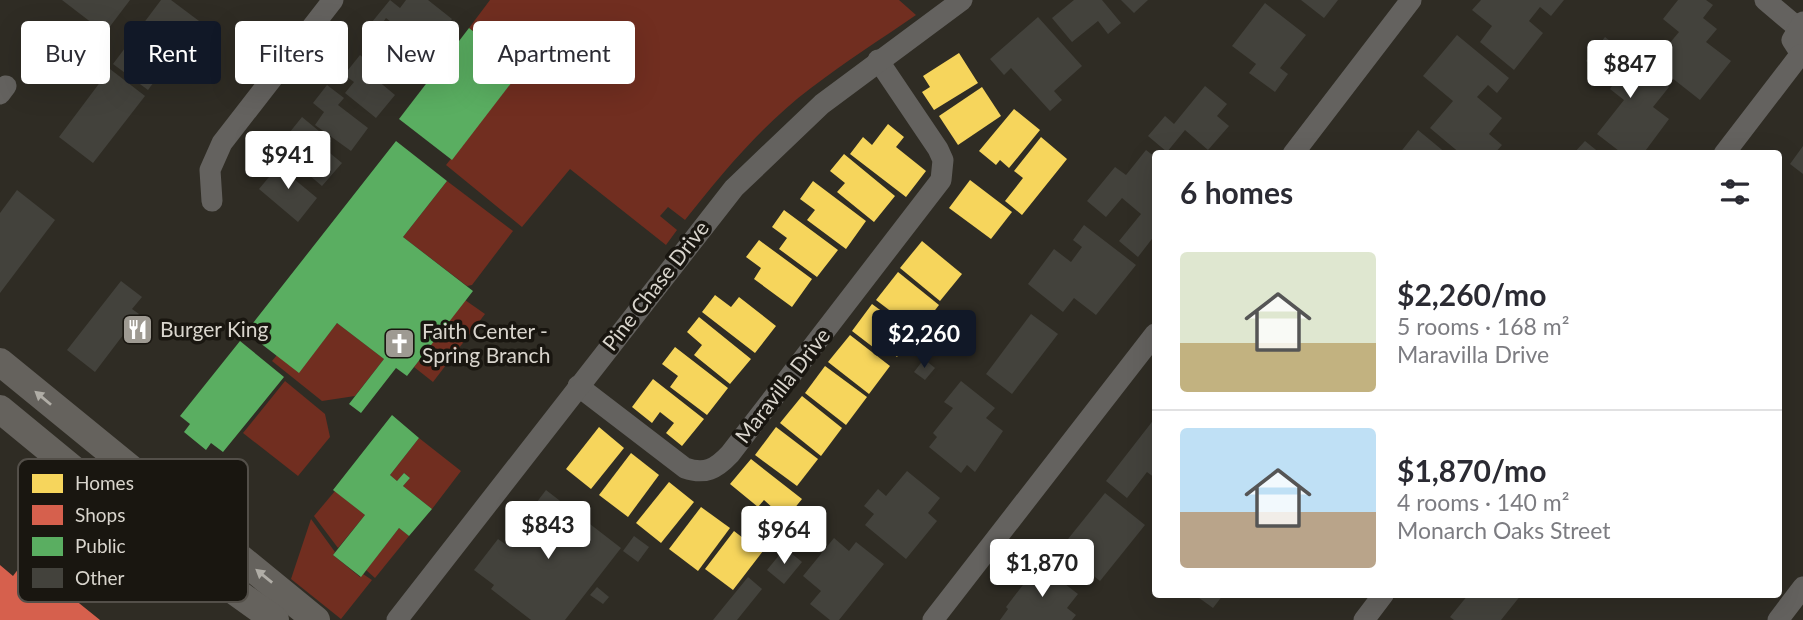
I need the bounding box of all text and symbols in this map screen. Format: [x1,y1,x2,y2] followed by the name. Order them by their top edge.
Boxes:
[21,21,110,84] chip: Buy
[124,21,221,84] chip: Rent
[235,21,348,84] chip: Filters
[362,21,459,84] chip: New
[473,21,635,84] chip: Apartment
[1589,41,1671,100] pin: $847
[1603,49,1657,77] text: $847
[247,132,329,191] pin: $941
[261,140,315,168] text: $941
[1716,173,1754,211] icon: filters
[1180,174,1293,210] text: 6 homes
[596,215,713,355] street label: Pine Chase Drive
[1397,276,1546,312] text: $2,260/mo
[1236,280,1320,364] icon: home
[867,310,981,370] pin: $2,260
[1397,312,1569,340] text: 5 rooms · 168 m²
[120,313,154,347] restaurant icon: Burger King
[160,316,269,341] place label: Burger King
[422,318,550,367] place label: Faith Center - Spring Branch
[888,319,960,347] text: $2,260
[729,323,834,448] street label: Maravilla Drive
[382,327,416,361] church icon: Faith Center - Spring Branch
[1397,340,1549,368] text: Maravilla Drive
[35,390,53,405] one-way arrow
[1397,452,1546,488] text: $1,870/mo
[1236,456,1320,540] icon: home
[18,459,248,602] legend
[75,471,134,494] text: Homes
[1397,488,1569,516] text: 4 rooms · 140 m²
[507,502,589,561] pin: $843
[75,503,125,526] text: Shops
[743,506,825,566] pin: $964
[521,510,575,538] text: $843
[757,515,811,543] text: $964
[1397,516,1611,544] text: Monarch Oaks Street
[75,534,126,557] text: Public
[985,540,1099,599] pin: $1,870
[1006,548,1078,576] text: $1,870
[75,566,125,589] text: Other
[255,570,273,584] one-way arrow

